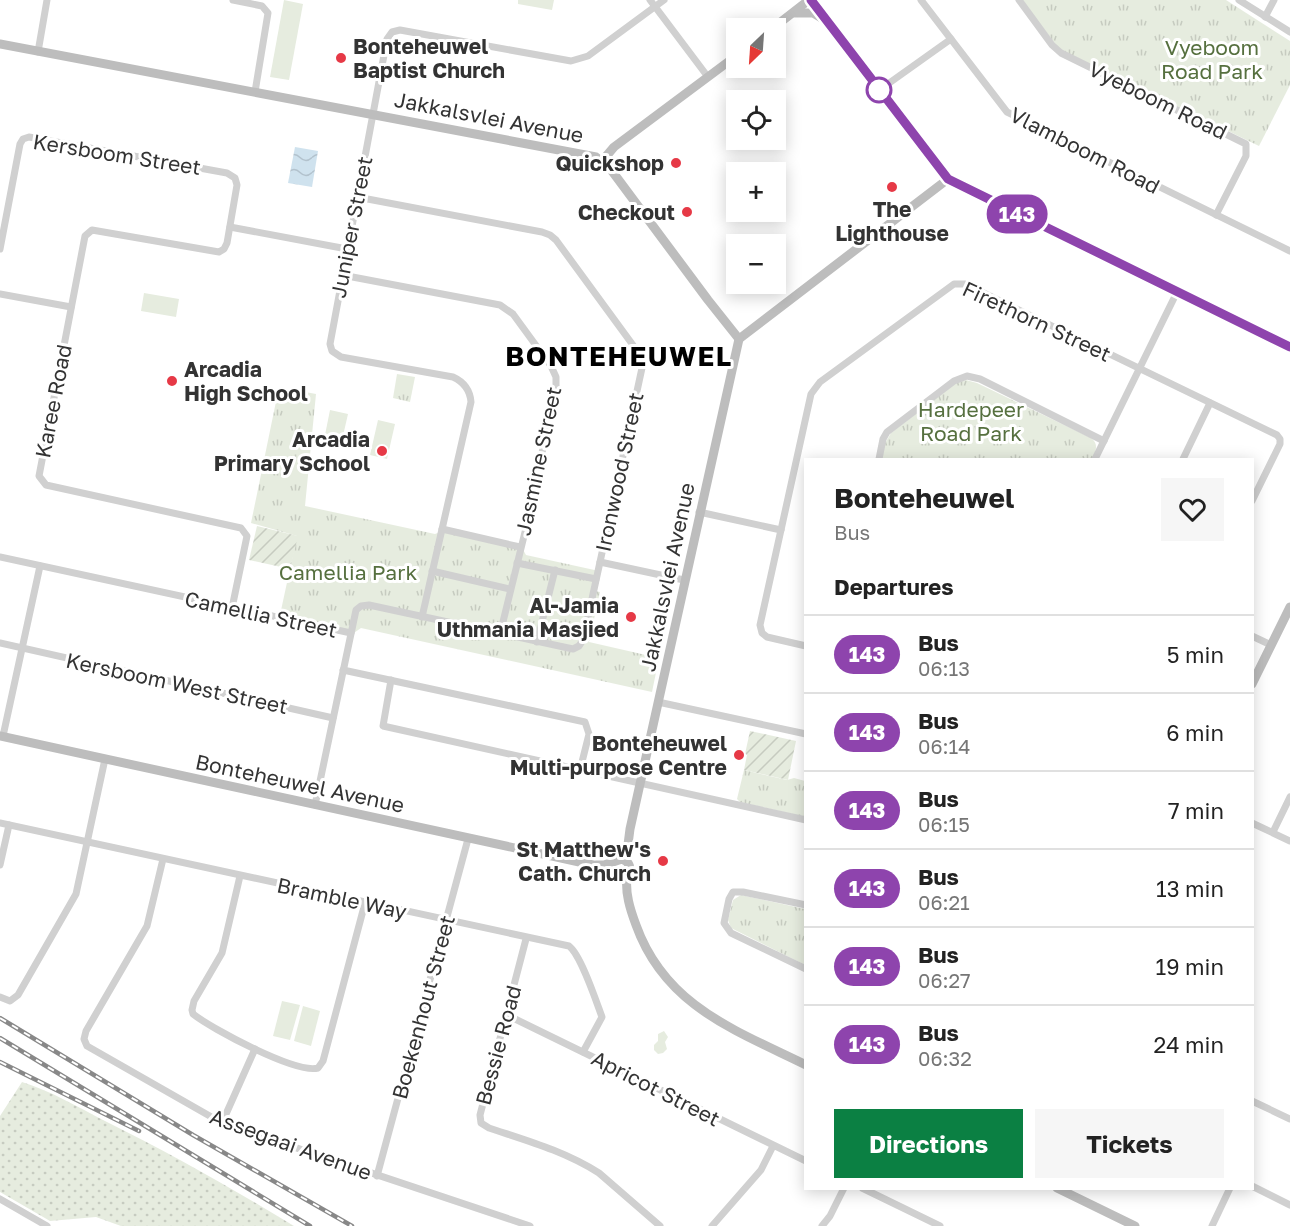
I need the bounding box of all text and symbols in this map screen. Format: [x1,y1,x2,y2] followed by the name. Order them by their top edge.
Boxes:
[726,18,786,78] north arrow
[726,18,786,294] map controls
[353,33,505,83] place label: Bonteheuwel Baptist Church
[1161,34,1263,84] park label: Vyeboom Road Park
[334,51,348,65] marker: Bonteheuwel Baptist Church
[1084,55,1232,145] street label: Vyeboom Road
[866,77,892,103] unlabelled marker
[392,86,586,148] street label: Jakkalsvlei Avenue
[726,90,786,150] button: locate
[1006,101,1164,199] street label: Vlamboom Road
[31,128,203,180] street label: Kersboom Street
[555,150,664,176] place label: Quickshop
[325,154,377,300] street label: Juniper Street
[669,156,683,170] marker: Quickshop
[726,162,786,222] button: +
[885,180,899,194] marker: The Lighthouse
[982,194,1052,234] line badge: 143
[835,196,949,246] place label: The Lighthouse
[578,199,675,225] place label: Checkout
[999,201,1035,227] text: 143
[680,205,694,219] marker: Checkout
[726,234,786,294] button: −
[959,275,1115,367] street label: Firethorn Street
[505,340,733,372] district label: BONTEHEUWEL
[29,342,77,460] street label: Karee Road
[184,356,308,406] place label: Arcadia High School
[165,374,179,388] marker: Arcadia High School
[510,384,566,538] street label: Jasmine Street
[589,390,649,554] street label: Ironwood Street
[918,396,1024,446] park label: Hardepeer Road Park
[214,426,370,476] place label: Arcadia Primary School
[375,444,389,458] marker: Arcadia Primary School
[1161,478,1224,541] button: heart
[634,480,700,674] street label: Jakkalsvlei Avenue
[834,481,1014,514] text: Bonteheuwel
[834,520,870,544] text: Bus
[279,559,417,585] park label: Camellia Park
[834,573,953,600] text: Departures
[182,585,340,643] street label: Camellia Street
[437,592,619,642] place label: Al-Jamia Uthmania Masjied
[624,610,638,624] marker: Al-Jamia Uthmania Masjied
[918,629,959,656] text: Bus
[849,641,885,667] text: 143
[1167,641,1224,668] text: 5 min
[64,647,290,719] street label: Kersboom West Street
[918,656,970,680] text: 06:13
[918,707,959,734] text: Bus
[849,719,885,745] text: 143
[1166,719,1224,746] text: 6 min
[510,730,727,780] place label: Bonteheuwel Multi-purpose Centre
[918,734,970,758] text: 06:14
[193,748,407,818] street label: Bonteheuwel Avenue
[732,748,746,762] marker: Bonteheuwel Multi-purpose Centre
[918,785,959,812] text: Bus
[849,797,885,823] text: 143
[1168,797,1224,824] text: 7 min
[918,812,970,836] text: 06:15
[516,836,651,886] place label: St Matthew's Cath. Church
[656,854,670,868] marker: St Matthew's Cath. Church
[918,863,959,890] text: Bus
[275,872,409,924] street label: Bramble Way
[849,875,885,901] text: 143
[1156,875,1224,902] text: 13 min
[918,890,970,914] text: 06:21
[386,912,460,1102] street label: Boekenhout Street
[918,941,959,968] text: Bus
[849,953,885,979] text: 143
[1156,953,1224,980] text: 19 min
[918,968,971,992] text: 06:27
[470,982,526,1108] street label: Bessie Road
[918,1019,959,1046] text: Bus
[849,1031,885,1057] text: 143
[1153,1031,1224,1058] text: 24 min
[587,1044,725,1132] street label: Apricot Street
[918,1046,972,1070] text: 06:32
[207,1103,375,1185] street label: Assegaai Avenue
[834,1109,1023,1178] button: Directions
[1035,1109,1224,1178] button: Tickets

